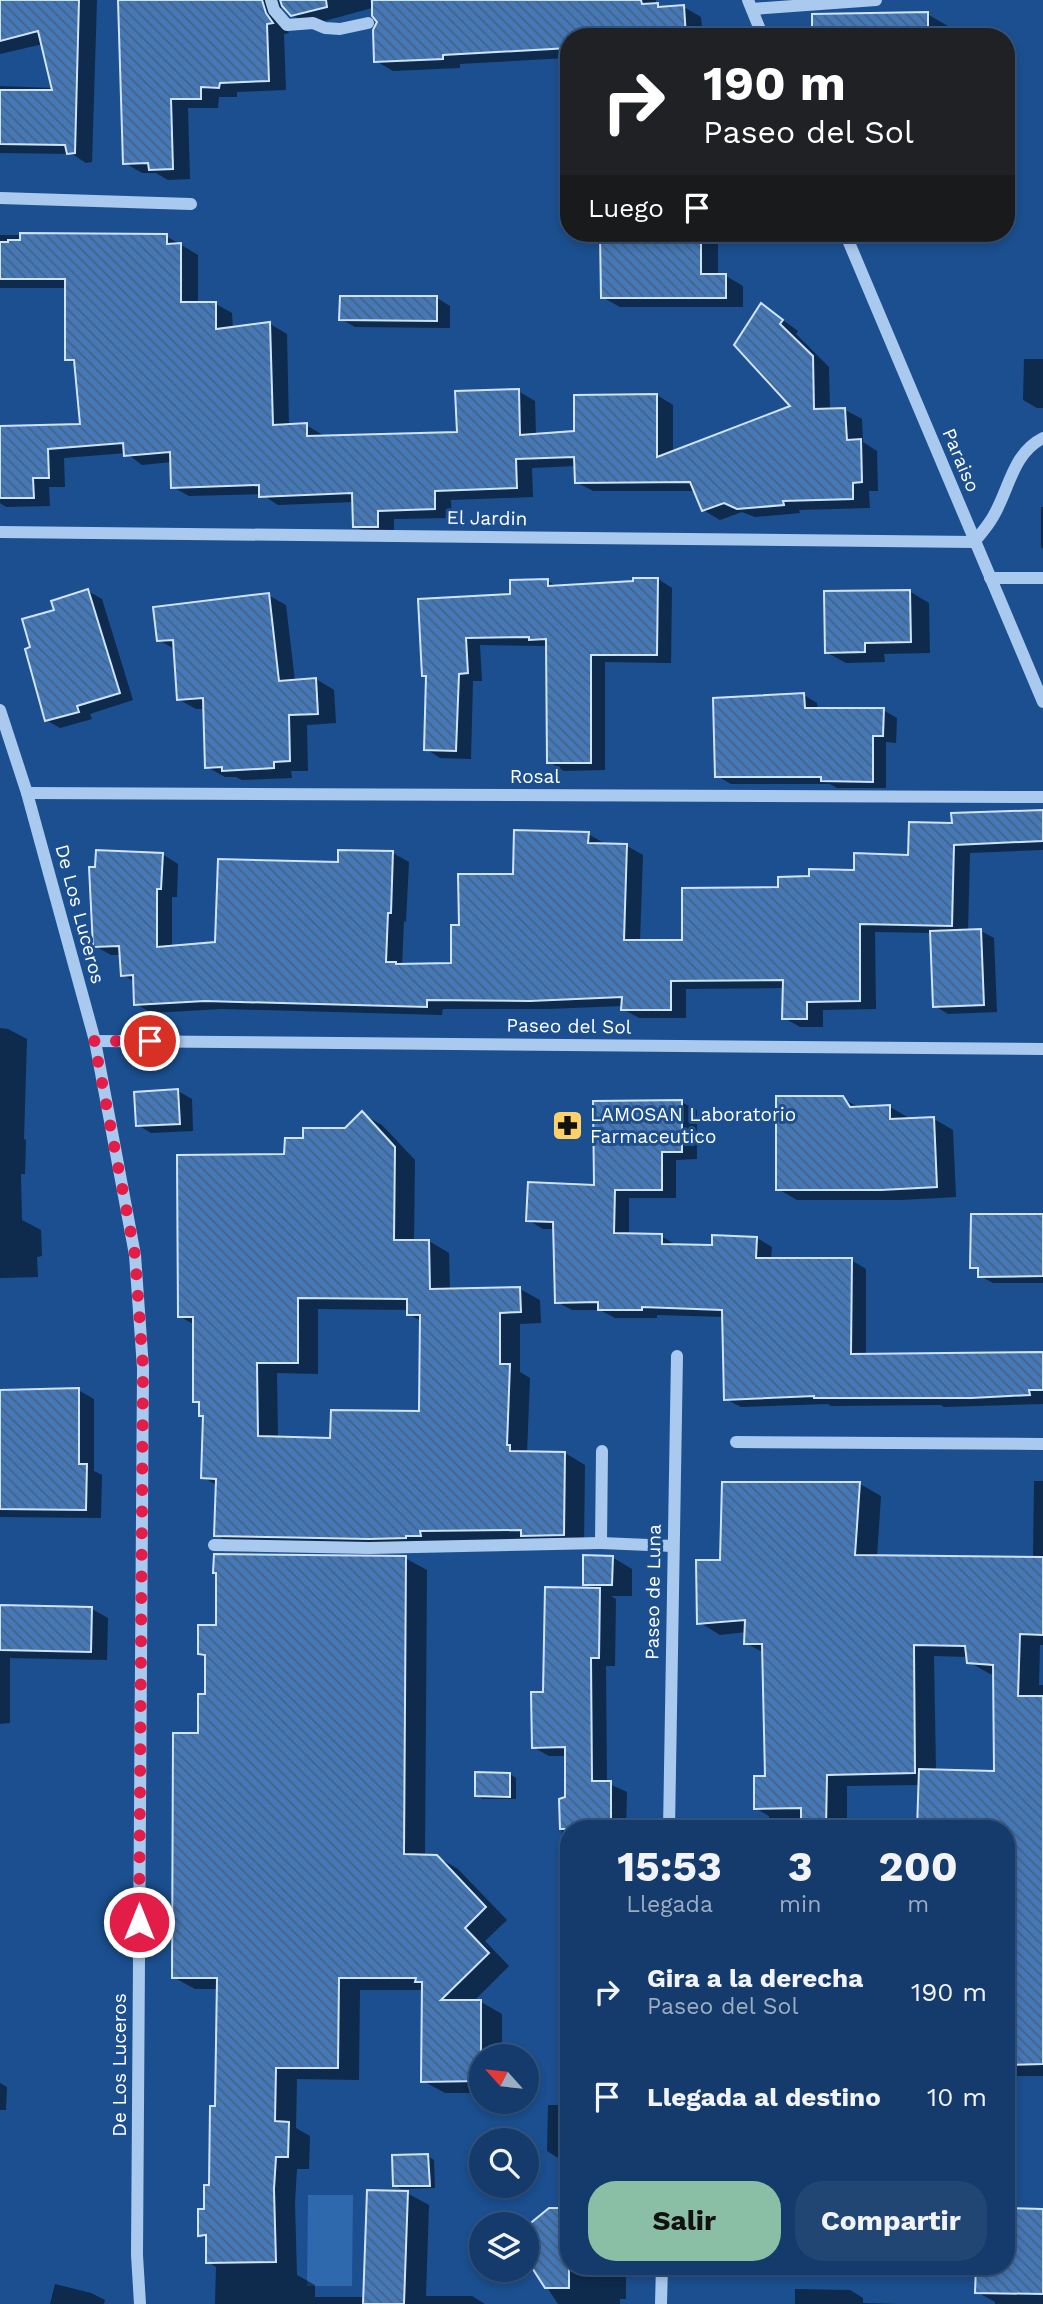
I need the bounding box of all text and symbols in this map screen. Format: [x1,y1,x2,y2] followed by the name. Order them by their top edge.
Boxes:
[703,54,846,112] text: 190 m
[588,56,679,147] icon: right
[703,113,914,151] text: Paseo del Sol
[678,189,716,227] icon: arrive
[588,193,664,223] text: Luego
[937,425,985,495] street label: Paraiso
[446,506,528,530] street label: El Jardin
[510,765,560,788] street label: Rosal
[50,842,110,986] street label: De Los Luceros
[120,1011,180,1071] pin
[506,1013,632,1039] street label: Paseo del Sol
[131,1022,169,1060] icon: arrive
[590,1103,796,1148] place label: LAMOSAN Laboratorio Farmaceutico
[550,1108,584,1142] pharmacy icon: LAMOSAN Laboratorio Farmaceutico
[640,1524,666,1660] street label: Paseo de Luna
[617,1842,722,1891] text: 15:53
[788,1842,813,1891] text: 3
[879,1842,958,1891] text: 200
[102,1885,176,1959] position arrow
[626,1891,713,1918] text: Llegada
[779,1891,821,1918] text: min
[907,1891,929,1918] text: m
[647,1963,863,1993] text: Gira a la derecha
[588,1973,626,2011] icon: right
[911,1977,987,2007] text: 190 m
[108,1993,131,2137] street label: De Los Luceros
[647,1993,798,2020] text: Paseo del Sol
[469,2044,539,2114] north arrow
[469,2044,539,2282] map controls
[588,2078,626,2116] icon: arrive
[647,2082,881,2112] text: Llegada al destino
[927,2082,987,2112] text: 10 m
[469,2128,539,2198] button: search
[588,2181,781,2261] button: Salir
[795,2181,987,2261] button: Compartir
[469,2212,539,2282] button: layers

